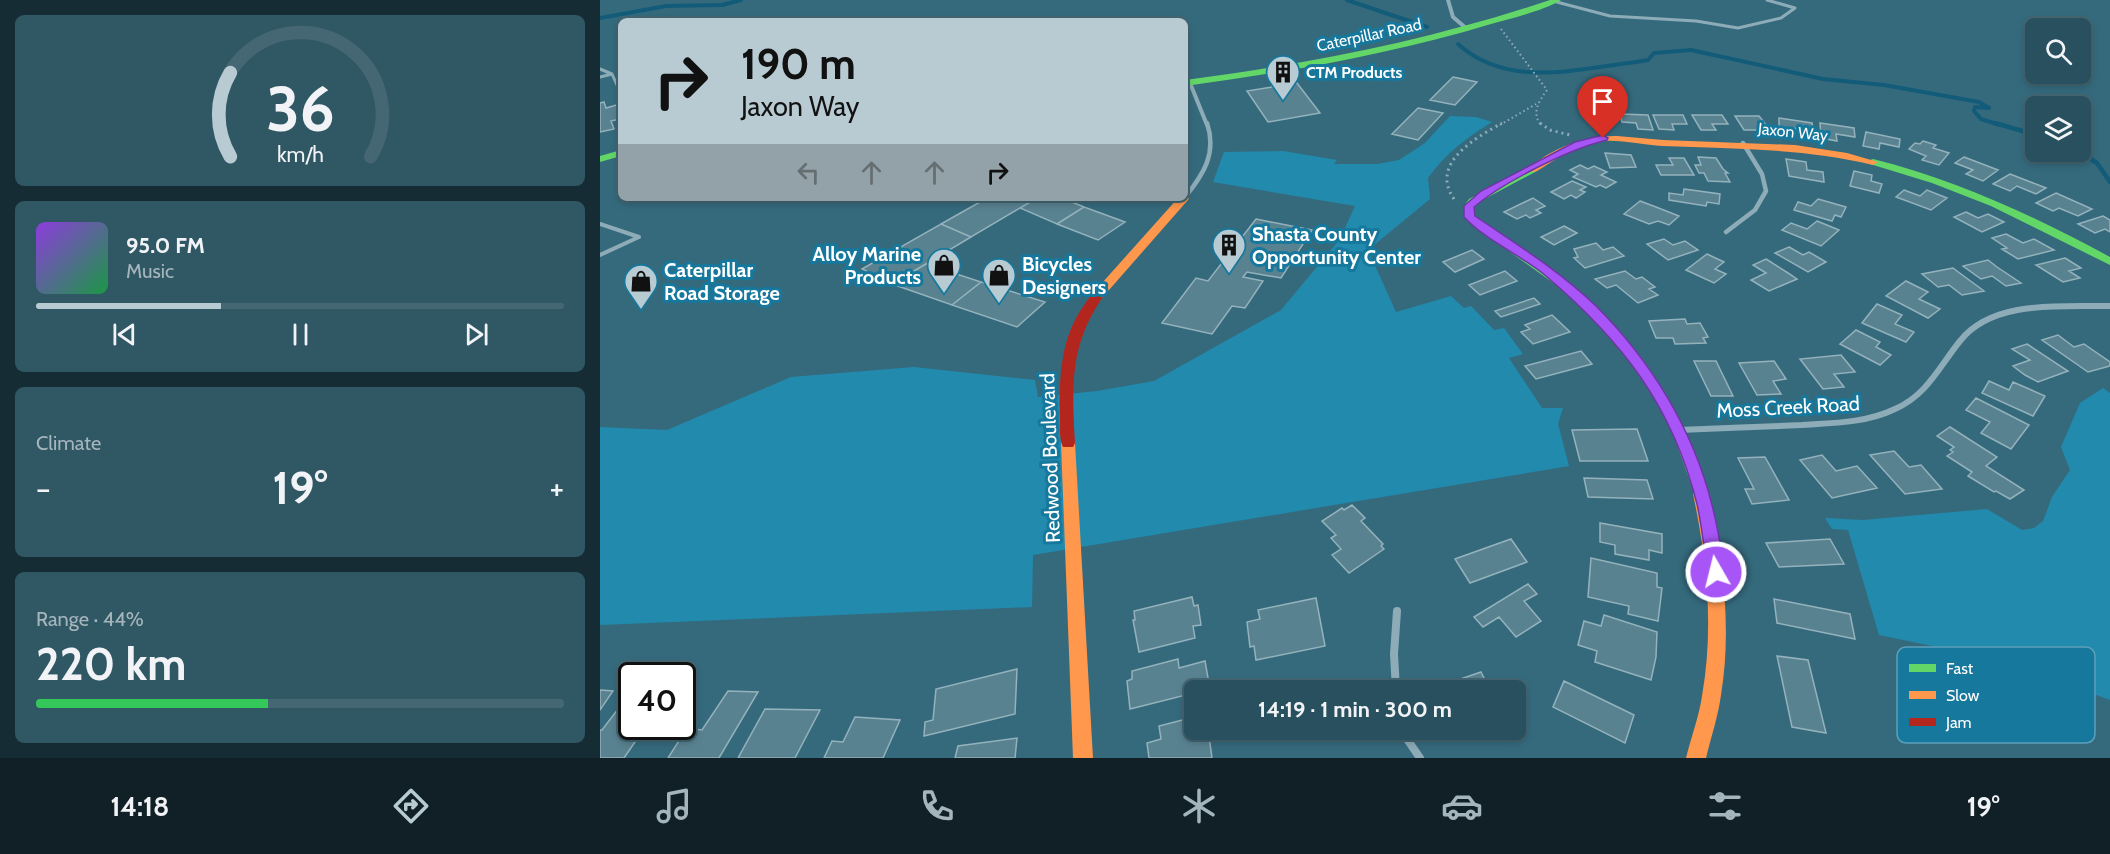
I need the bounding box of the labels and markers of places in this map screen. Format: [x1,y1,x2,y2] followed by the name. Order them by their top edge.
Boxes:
[1265,54,1301,101] building icon: CTM Products
[1306,63,1403,82] place label: CTM Products
[1577,76,1628,138] pin
[1252,222,1421,269] place label: Shasta County Opportunity Center
[1211,227,1247,274] building icon: Shasta County Opportunity Center
[813,242,921,289] place label: Alloy Marine Products
[926,247,962,294] shop icon: Alloy Marine Products
[1022,252,1106,299] place label: Bicycles Designers
[981,257,1017,304] shop icon: Bicycles Designers
[664,258,780,305] place label: Caterpillar Road Storage
[623,263,659,310] shop icon: Caterpillar Road Storage

